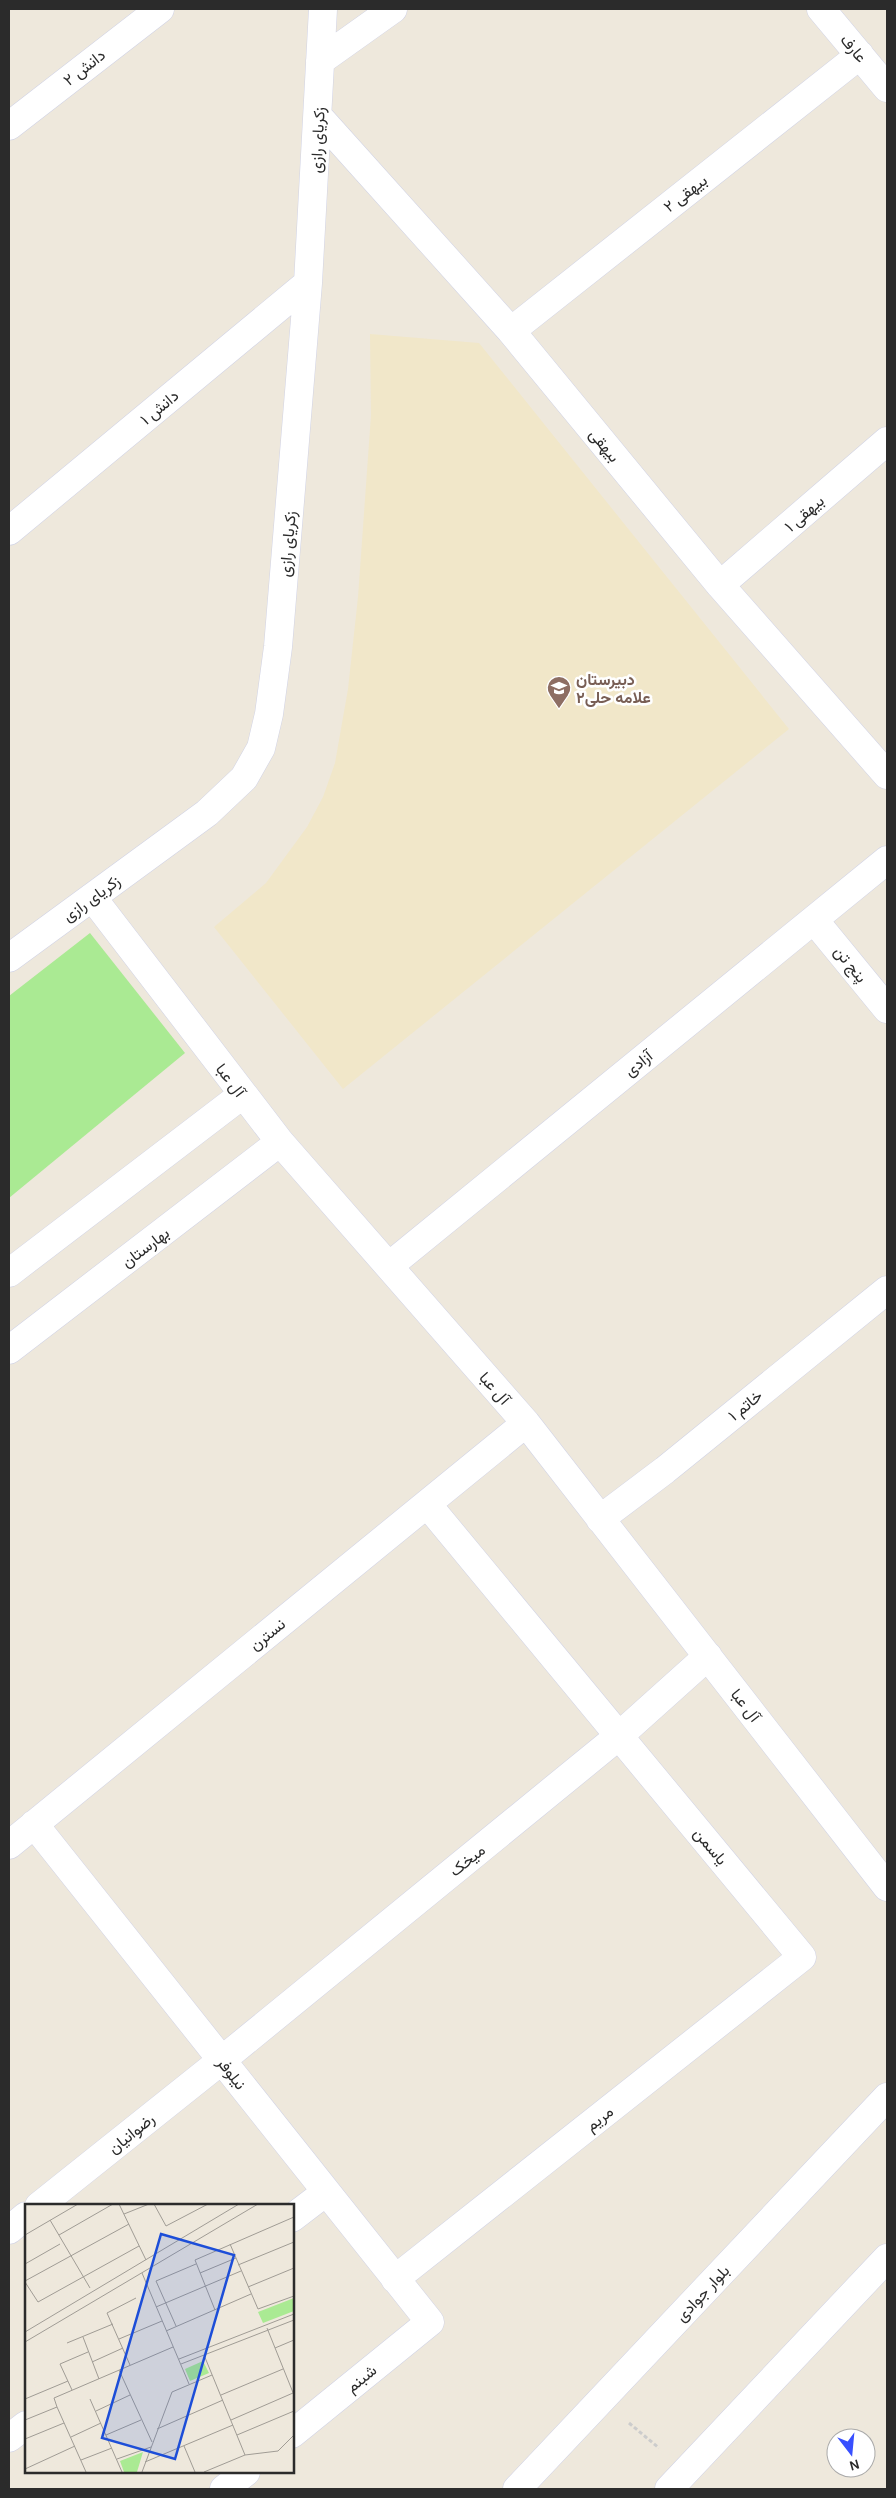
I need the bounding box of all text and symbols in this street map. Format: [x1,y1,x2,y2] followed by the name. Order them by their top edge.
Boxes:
[836,30,871,67] street label: عارف
[60,45,110,90] street label: دانش ۲
[306,106,330,174] street label: زکریای رازی
[660,171,711,217] street label: بیهقی ۲
[136,386,183,430] street label: دانش ۱
[585,425,624,467] street label: بیهقی
[781,491,829,536] street label: بیهقی ۱
[275,510,301,578] street label: زکریای رازی
[576,670,651,707] place label: دبیرستان علامه حلی۲
[546,675,572,709] school or university icon: دبیرستان علامه حلی۲
[59,871,124,926] street label: زکریای رازی
[829,942,871,988] street label: پنج تن
[620,1046,658,1081] street label: آزادی
[212,1060,250,1102] street label: آل عبا
[118,1223,174,1272] street label: بهارستان
[475,1368,515,1409] street label: آل عبا
[724,1386,767,1426] street label: خاتم ۱
[246,1614,290,1655] street label: نسترن
[727,1685,765,1727] street label: آل عبا
[689,1824,732,1869] street label: یاسمن
[446,1840,489,1880] street label: میخک
[212,2052,250,2094] street label: نیلوفر
[582,2102,618,2136] street label: مریم
[104,2109,159,2158] street label: رضوانیان
[25,2204,294,2473] inset map
[671,2261,734,2326] street label: بلوار جوادی
[342,2360,381,2397] street label: شبنم
[826,2428,876,2478] north arrow
[847,2455,862,2475] text: N

